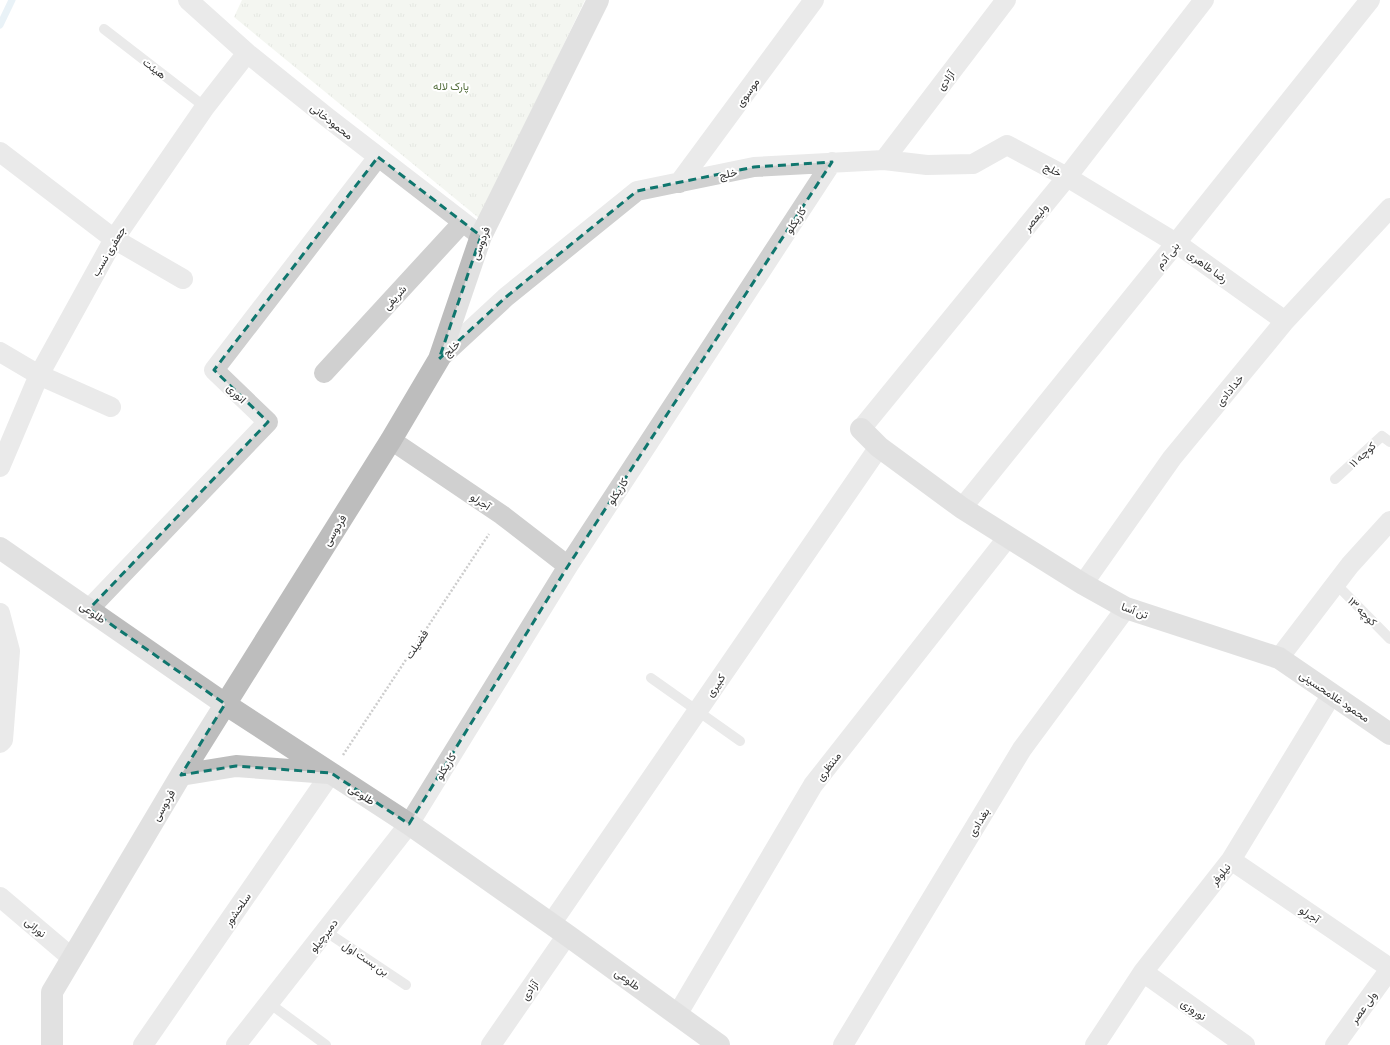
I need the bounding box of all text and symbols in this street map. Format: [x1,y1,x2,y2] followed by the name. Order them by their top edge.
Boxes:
[140,54,170,82] street label: هیئت
[933,66,958,93] street label: آزادی
[732,75,763,109] street label: موسوی
[433,78,469,94] park label: پارک لاله
[308,100,357,142] street label: محمودخانی
[1041,158,1065,181] street label: خلج
[717,164,739,183] street label: خلج
[1018,200,1051,235] street label: ولیعصر
[781,204,809,236] street label: کاریکلو
[87,223,129,279] street label: جعفری نسب
[467,224,493,262] street label: فردوسی
[1152,238,1183,272] street label: بنی آدم
[1185,246,1232,286] street label: رضا طاهری
[379,281,409,313] street label: شریفی
[439,336,464,361] street label: خلج
[1212,371,1246,409] street label: خدادادی
[224,380,250,406] street label: انوری
[1345,438,1379,471] street label: کوچه ۱۱
[603,475,631,507] street label: کاریکلو
[468,489,495,514] street label: آجرلو
[319,511,349,549] street label: فردوسی
[1344,593,1381,630] street label: کوچه ۱۳
[77,598,109,626] street label: طلوعی
[1119,598,1151,622] street label: تن آسا
[401,626,431,662] street label: فضیلت
[1297,667,1373,725] street label: محمود غلامحسینی
[702,670,728,700] street label: کبیری
[812,748,844,784] street label: منتظری
[431,750,459,782] street label: کاریکلو
[346,780,378,808] street label: طلوعی
[148,786,178,824] street label: فردوسی
[964,805,992,839] street label: بغدادی
[1206,860,1234,889] street label: نیلوفر
[219,889,254,930] street label: سلحشور
[1297,902,1324,927] street label: آجرلو
[22,914,50,940] street label: نورانی
[305,915,342,955] street label: دمیرچیلو
[340,937,392,979] street label: بن بست اول
[612,965,644,993] street label: طلوعی
[517,976,542,1003] street label: آزادی
[1346,988,1380,1027] street label: ولی عصر
[1178,995,1210,1023] street label: نوروزی

